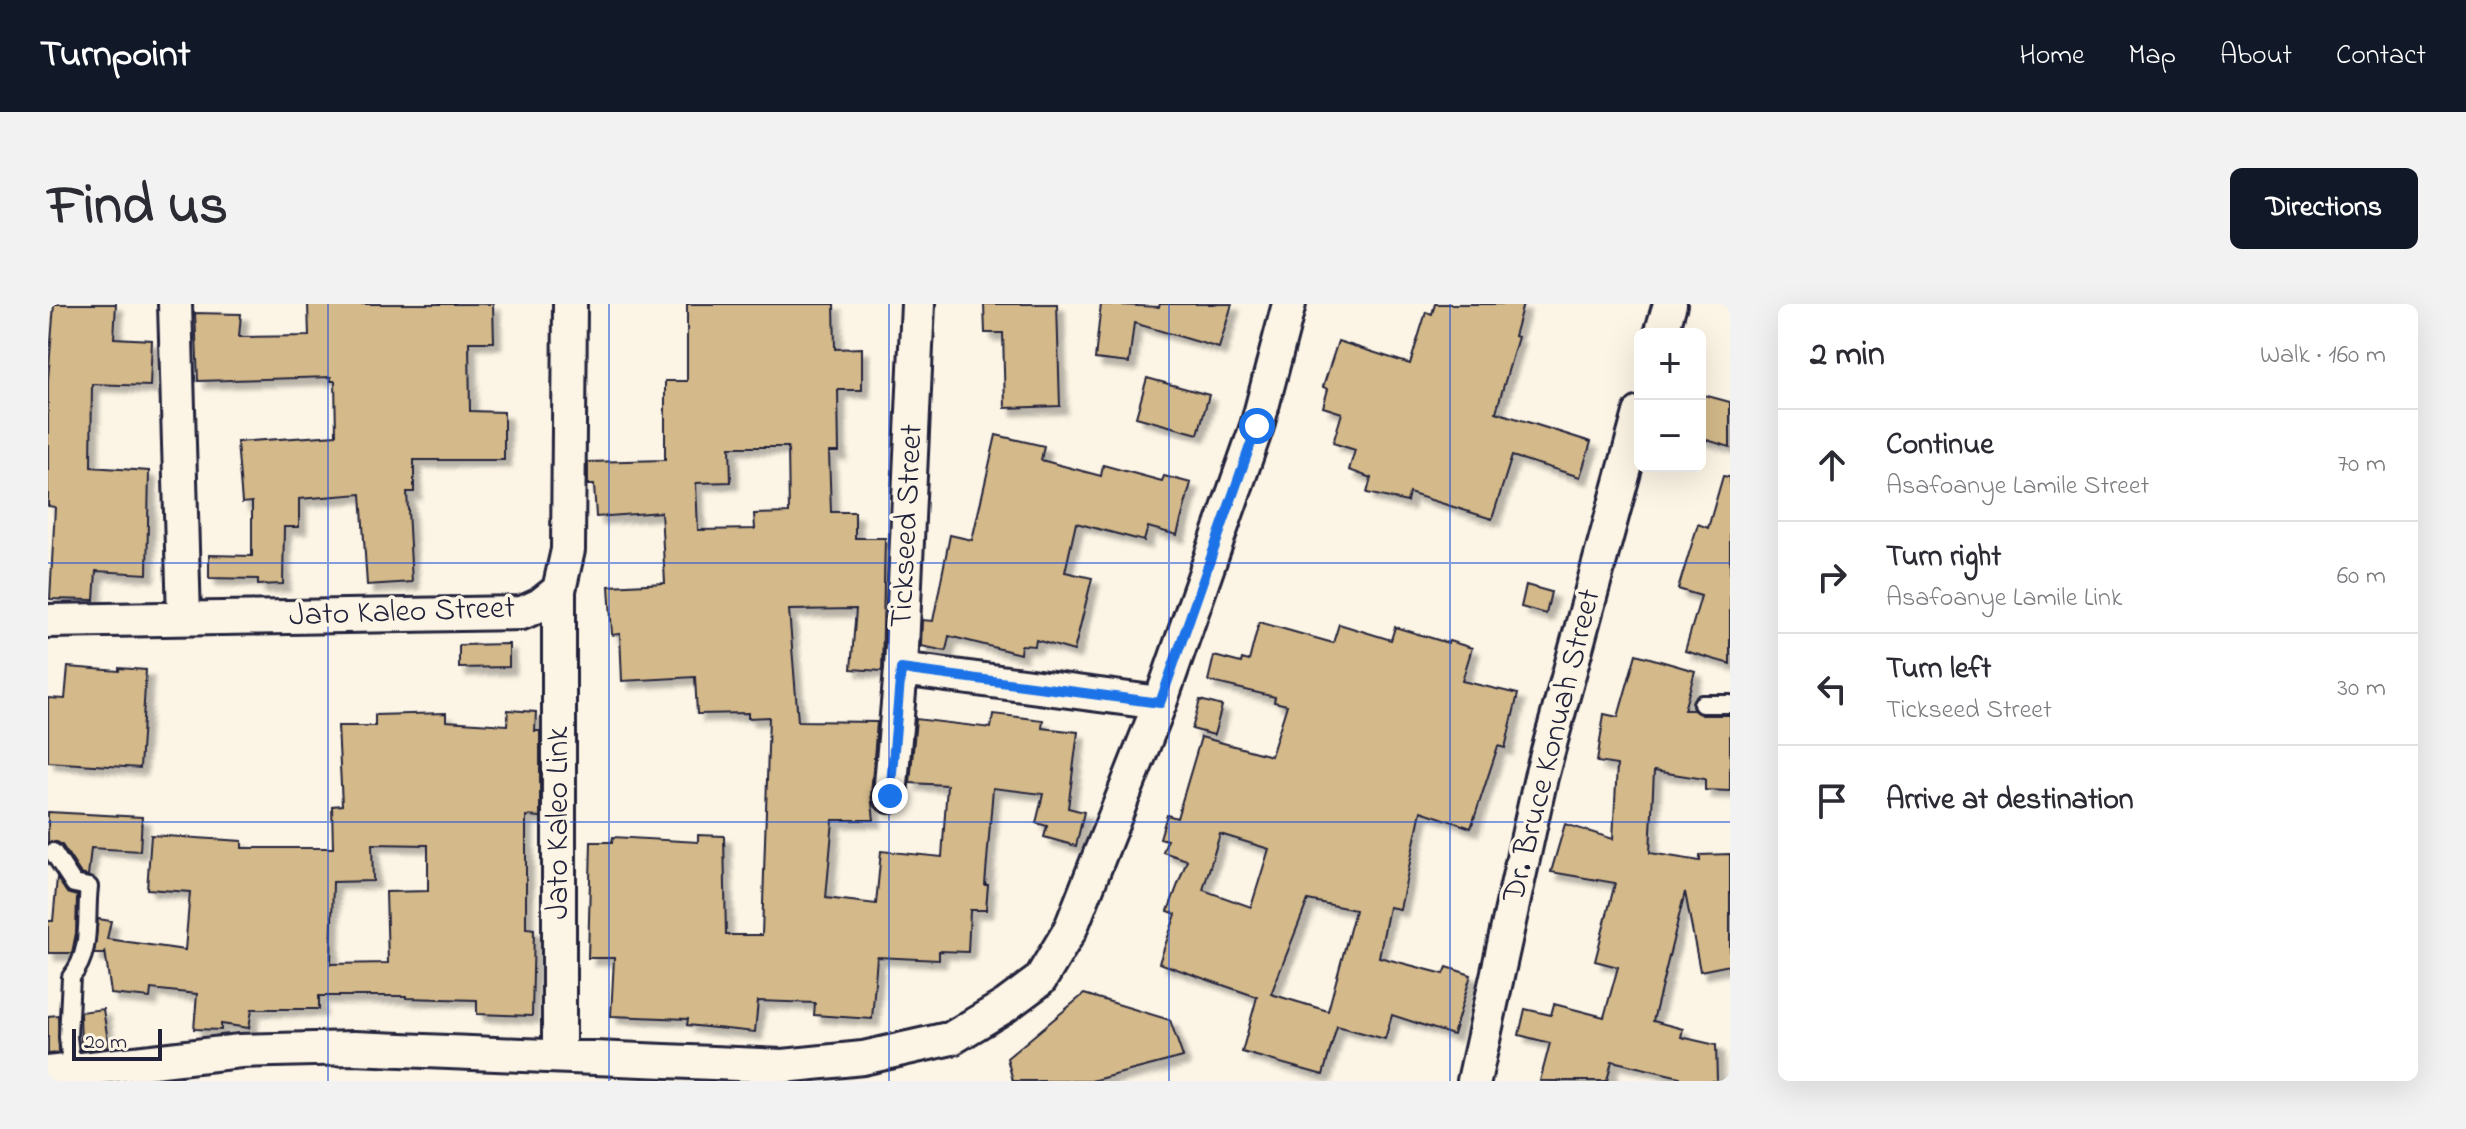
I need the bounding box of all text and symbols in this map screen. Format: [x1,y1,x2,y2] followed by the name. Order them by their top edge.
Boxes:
[40,28,190,84] text: Turnpoint
[2019,36,2085,77] text: Home
[2129,36,2176,77] text: Map
[2220,36,2292,77] text: About
[2336,36,2426,77] text: Contact
[48,168,228,249] text: Find us
[2230,168,2418,249] button: Directions
[1634,328,1706,472] map controls
[1634,328,1706,400] button: +
[1810,331,1885,381] text: 2 min
[2260,337,2386,375] text: Walk · 160 m
[1634,400,1706,472] button: −
[1239,408,1275,444] route start
[879,423,937,629] street label: Tickseed Street
[1886,424,1994,468] text: Continue
[1810,443,1854,487] icon: ahead
[2337,446,2386,484] text: 70 m
[1886,468,2149,506] text: Asafoanye Lamile Street
[1886,536,2001,580] text: Turn right
[1810,555,1854,599] icon: right
[2337,558,2386,596] text: 60 m
[1886,580,2122,618] text: Asafoanye Lamile Link
[1491,584,1615,909] street label: Dr. Bruce Konuah Street
[288,586,516,640] street label: Jato Kaleo Street
[1886,648,1991,692] text: Turn left
[1810,667,1854,711] icon: left
[2337,670,2386,708] text: 30 m
[1886,692,2052,730] text: Tickseed Street
[536,726,583,919] street label: Jato Kaleo Link
[872,778,908,814] route end
[1810,779,1854,823] icon: arrive
[1886,779,2134,823] text: Arrive at destination
[72,1025,162,1061] scale bar
[84,1027,127,1059] text: 20 m

